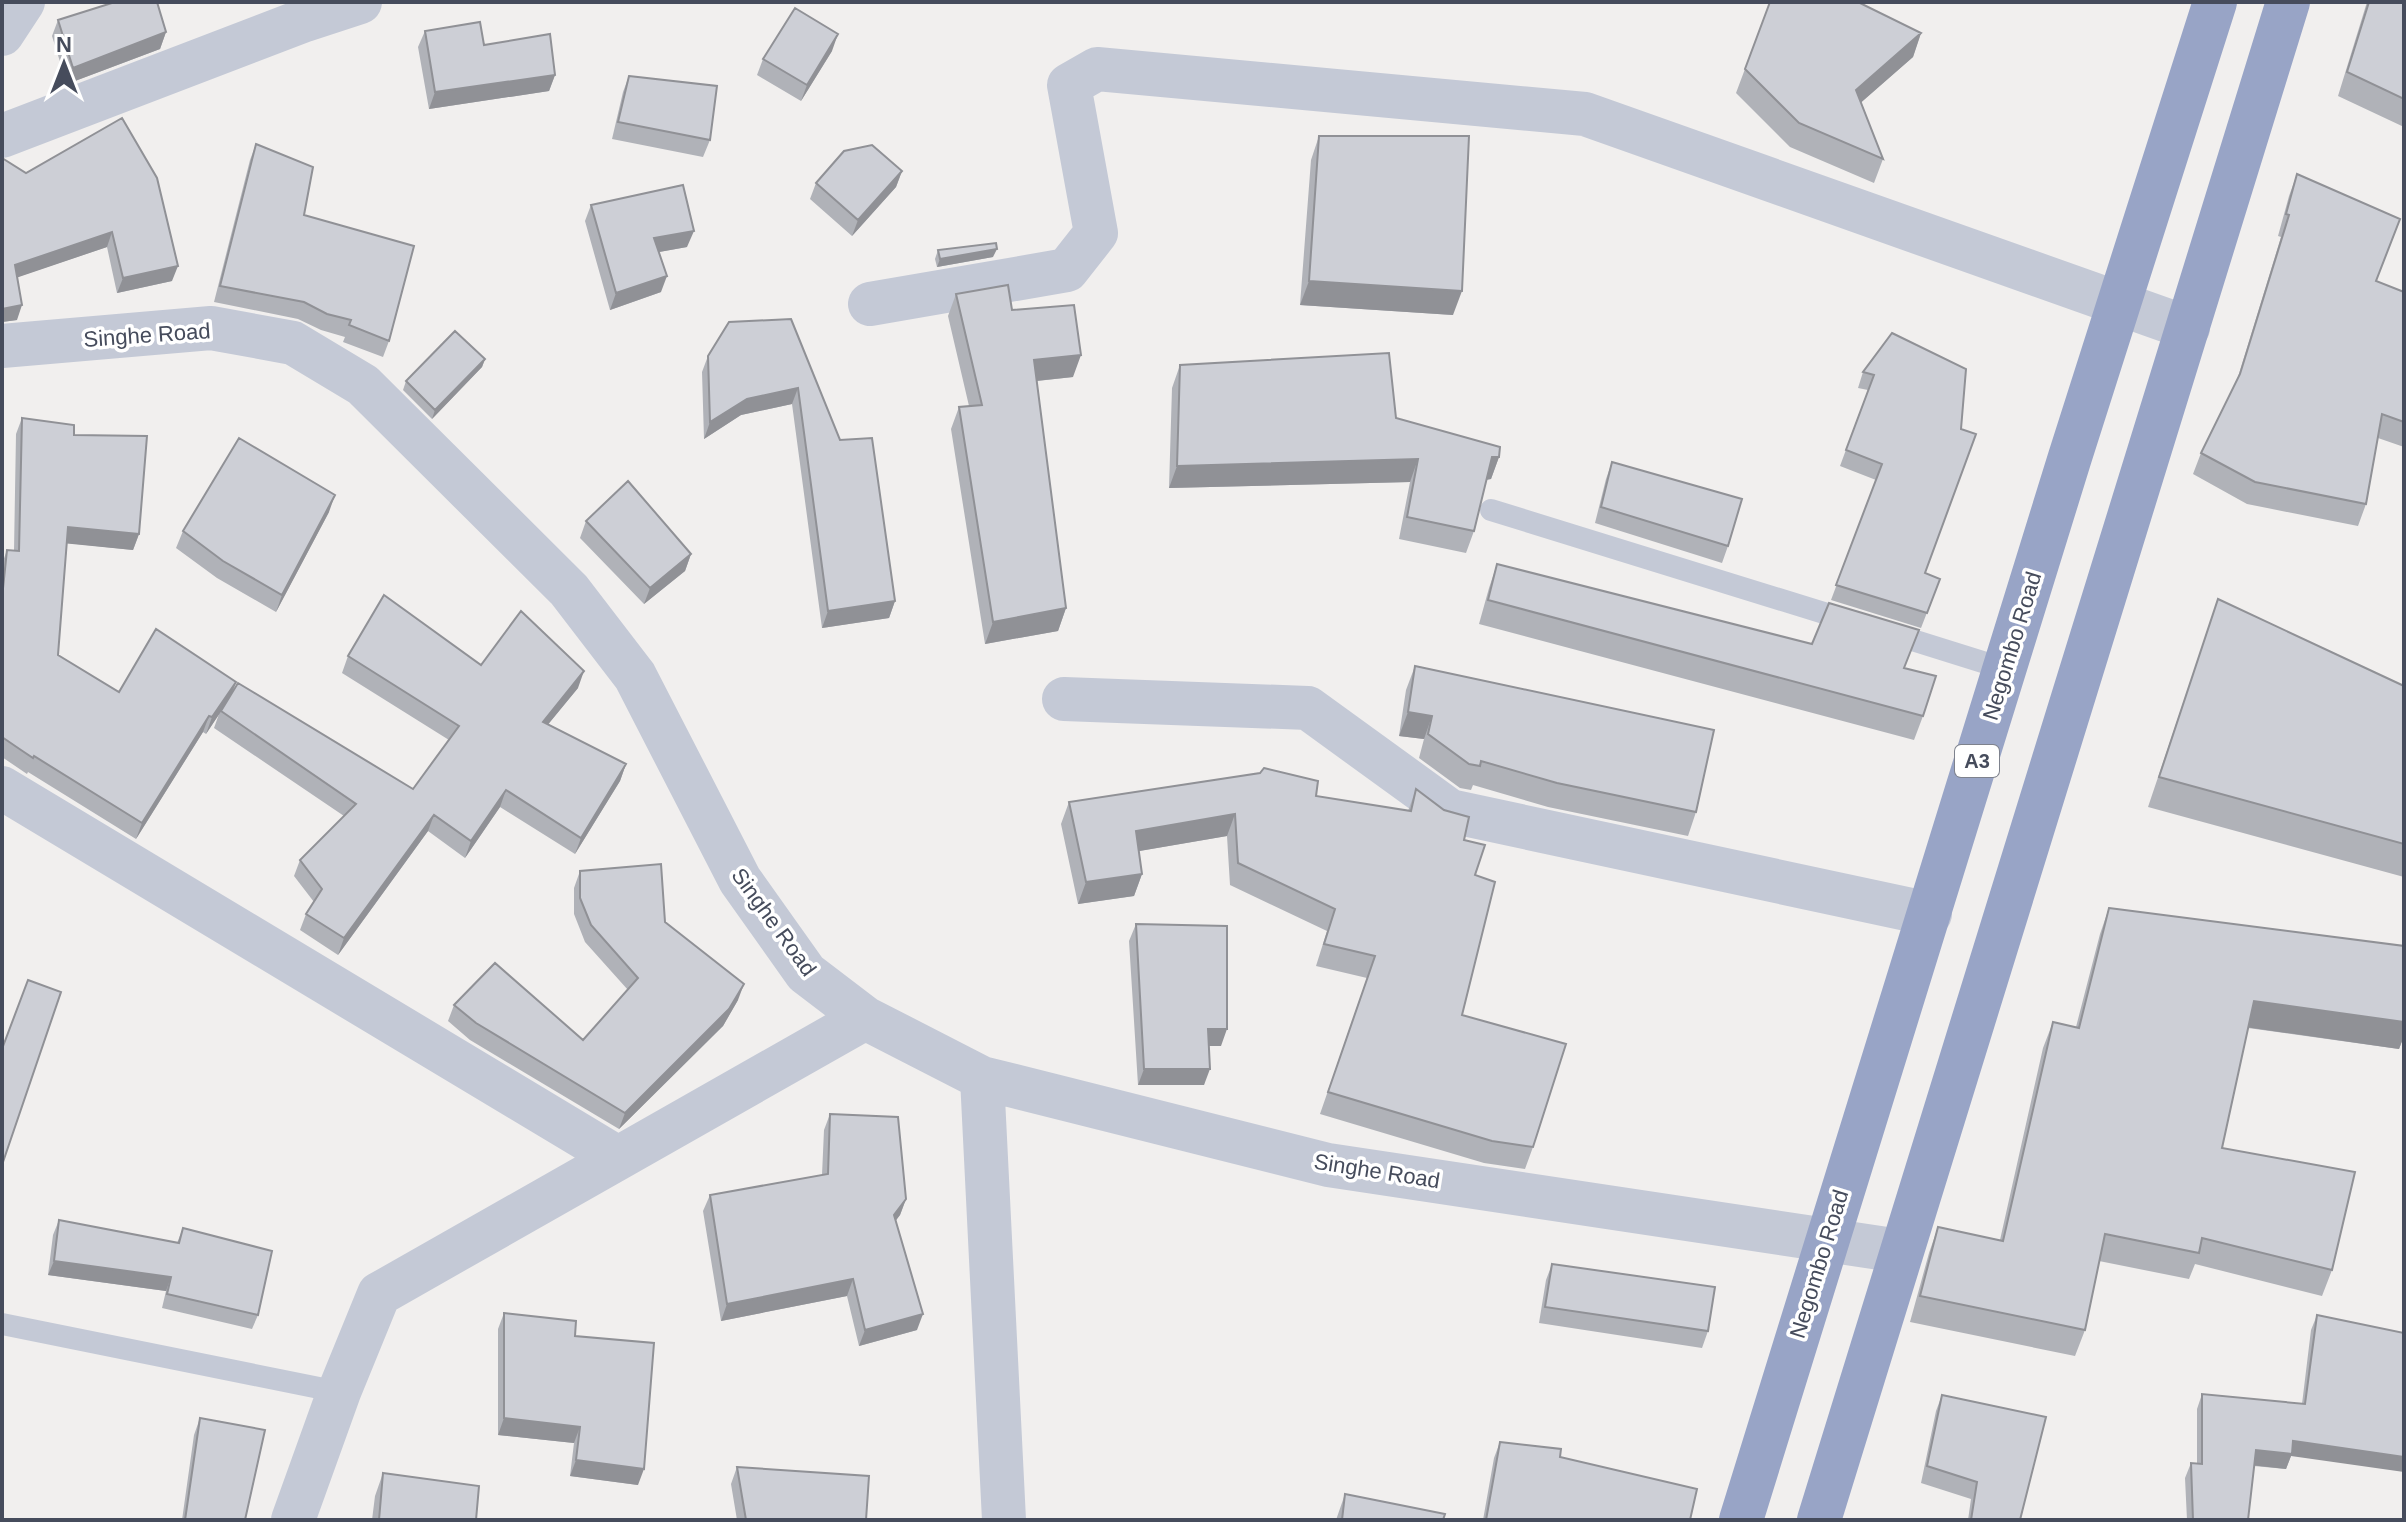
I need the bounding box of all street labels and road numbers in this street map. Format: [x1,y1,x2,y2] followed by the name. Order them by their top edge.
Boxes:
[83,318,211,352] street label: Singhe Road
[1978,569,2046,723] street label: Negombo Road
[1955,745,1999,777] road number: A3
[726,863,822,981] street label: Singhe Road
[1312,1149,1442,1193] street label: Singhe Road
[1785,1187,1853,1341] street label: Negombo Road

